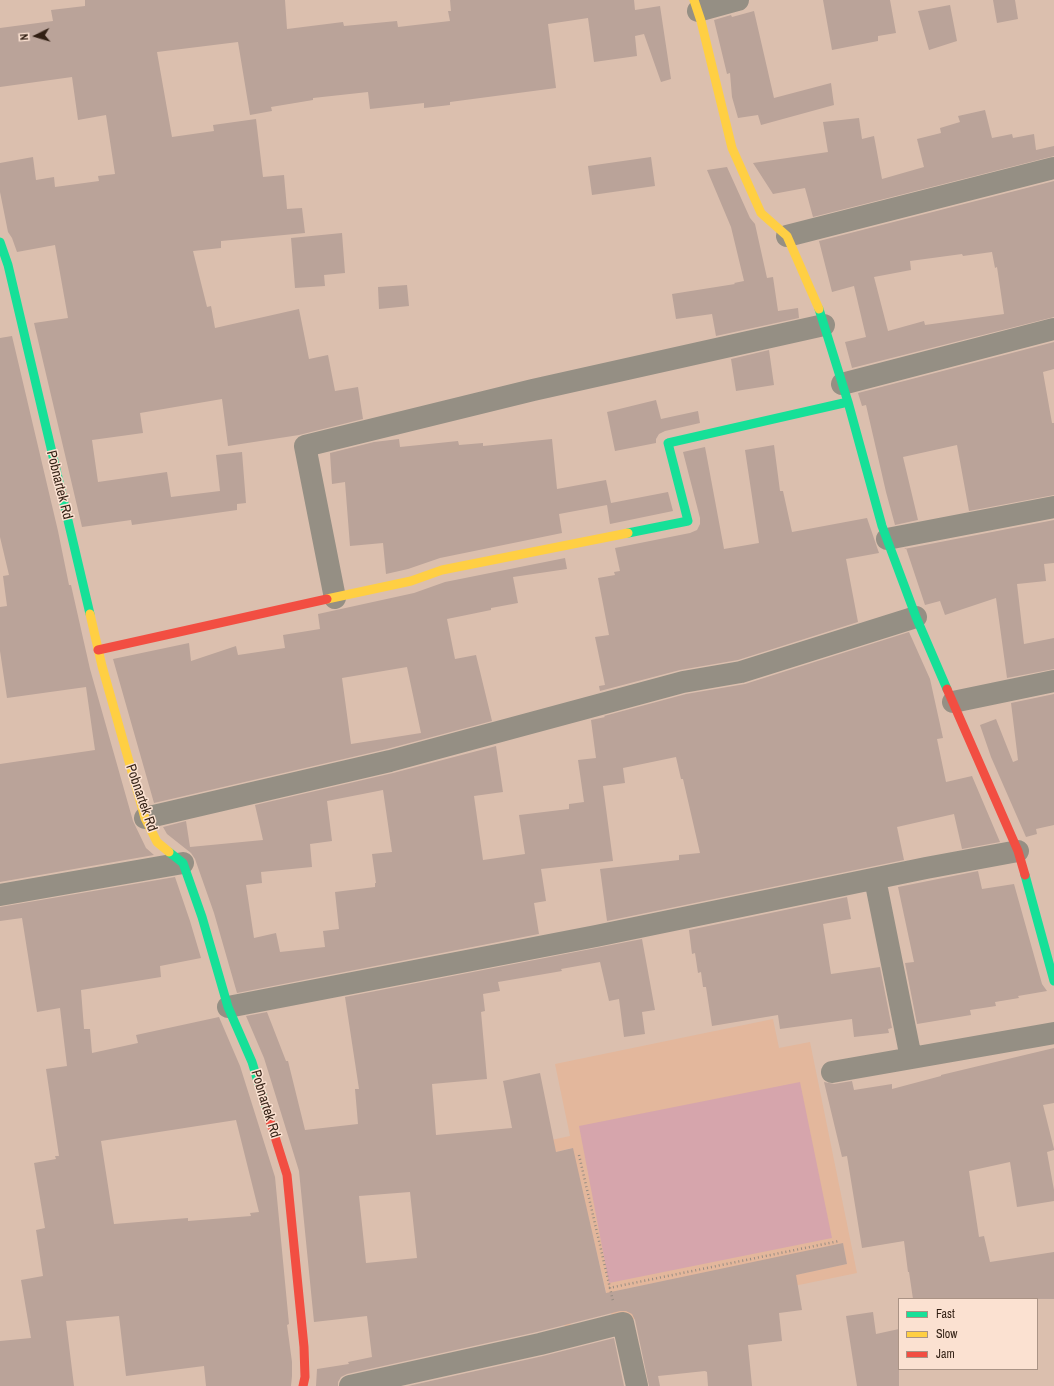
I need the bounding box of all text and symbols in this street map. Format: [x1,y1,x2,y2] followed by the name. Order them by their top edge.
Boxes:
[16,16,56,56] north arrow
[17,33,31,41] text: N
[42,449,76,521] street label: Pobnartek Rd
[122,762,160,834] street label: Pobnartek Rd
[247,1068,283,1140] street label: Pobnartek Rd
[898,1298,1038,1370] legend
[936,1306,955,1322] text: Fast
[936,1326,957,1342] text: Slow
[936,1346,955,1362] text: Jam

